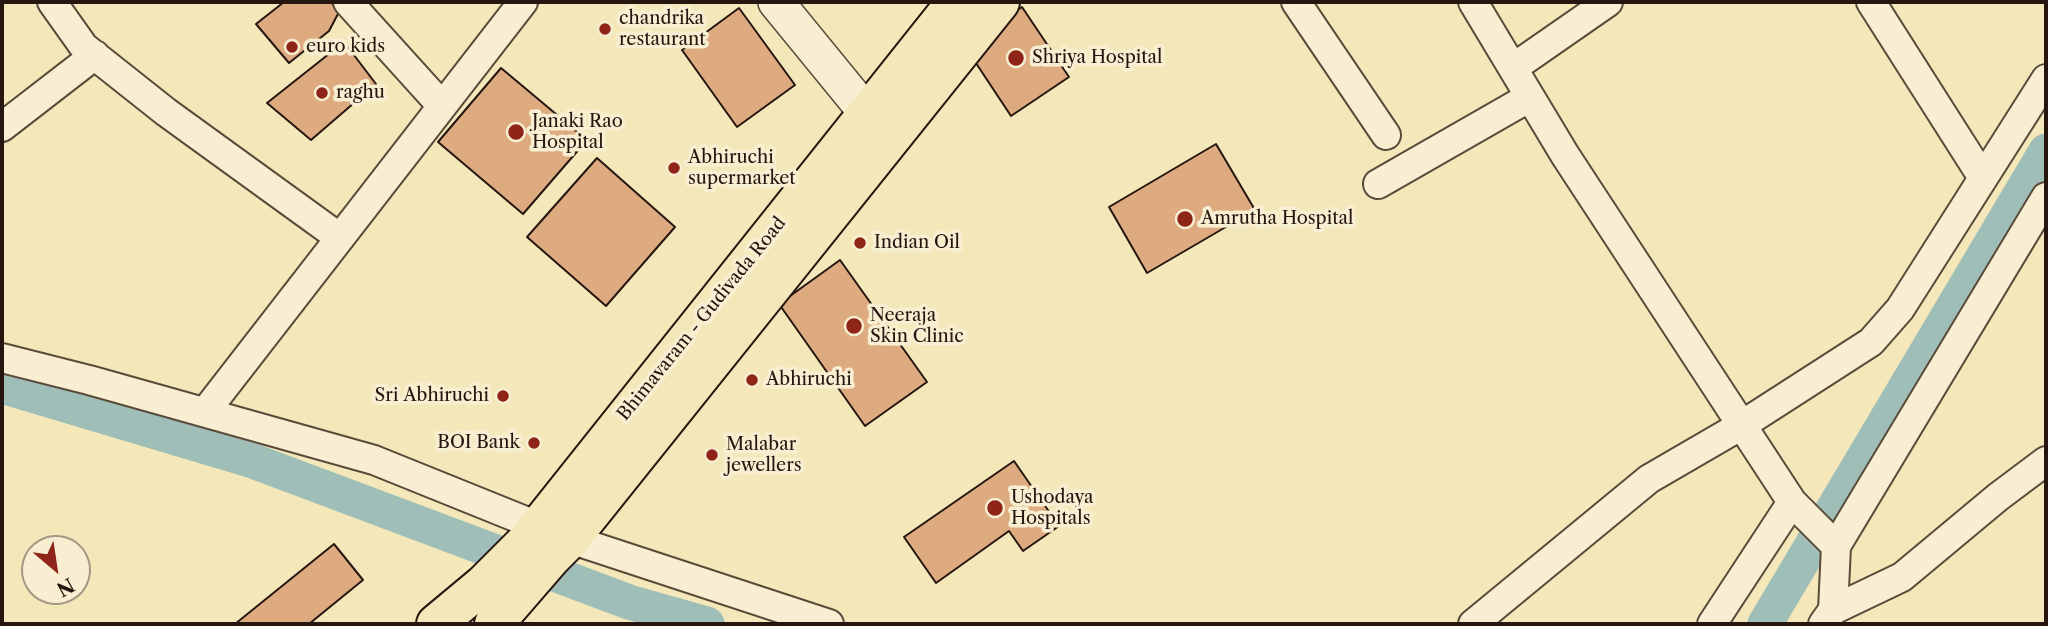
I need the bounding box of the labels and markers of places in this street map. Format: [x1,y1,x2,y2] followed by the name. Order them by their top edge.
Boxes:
[619,8,706,50] place label: chandrika restaurant
[597,21,613,37] marker: chandrika restaurant
[306,36,385,58] place label: euro kids
[284,39,300,55] marker: euro kids
[1032,47,1162,69] place label: Shriya Hospital
[1006,48,1026,68] marker: Shriya Hospital
[336,82,385,104] place label: raghu
[314,85,330,101] marker: raghu
[532,111,623,154] place label: Janaki Rao Hospital
[506,122,526,142] marker: Janaki Rao Hospital
[688,147,796,190] place label: Abhiruchi supermarket
[666,160,682,176] marker: Abhiruchi supermarket
[1201,208,1353,230] place label: Amrutha Hospital
[1175,209,1195,229] marker: Amrutha Hospital
[874,232,960,254] place label: Indian Oil
[852,235,868,251] marker: Indian Oil
[870,305,964,348] place label: Neeraja Skin Clinic
[844,316,864,336] marker: Neeraja Skin Clinic
[766,369,852,391] place label: Abhiruchi
[744,372,760,388] marker: Abhiruchi
[375,385,489,407] place label: Sri Abhiruchi
[495,388,511,404] marker: Sri Abhiruchi
[437,432,520,454] place label: BOI Bank
[726,434,802,476] place label: Malabar jewellers
[526,435,542,451] marker: BOI Bank
[704,447,720,463] marker: Malabar jewellers
[1011,487,1094,530] place label: Ushodaya Hospitals
[985,498,1005,518] marker: Ushodaya Hospitals

